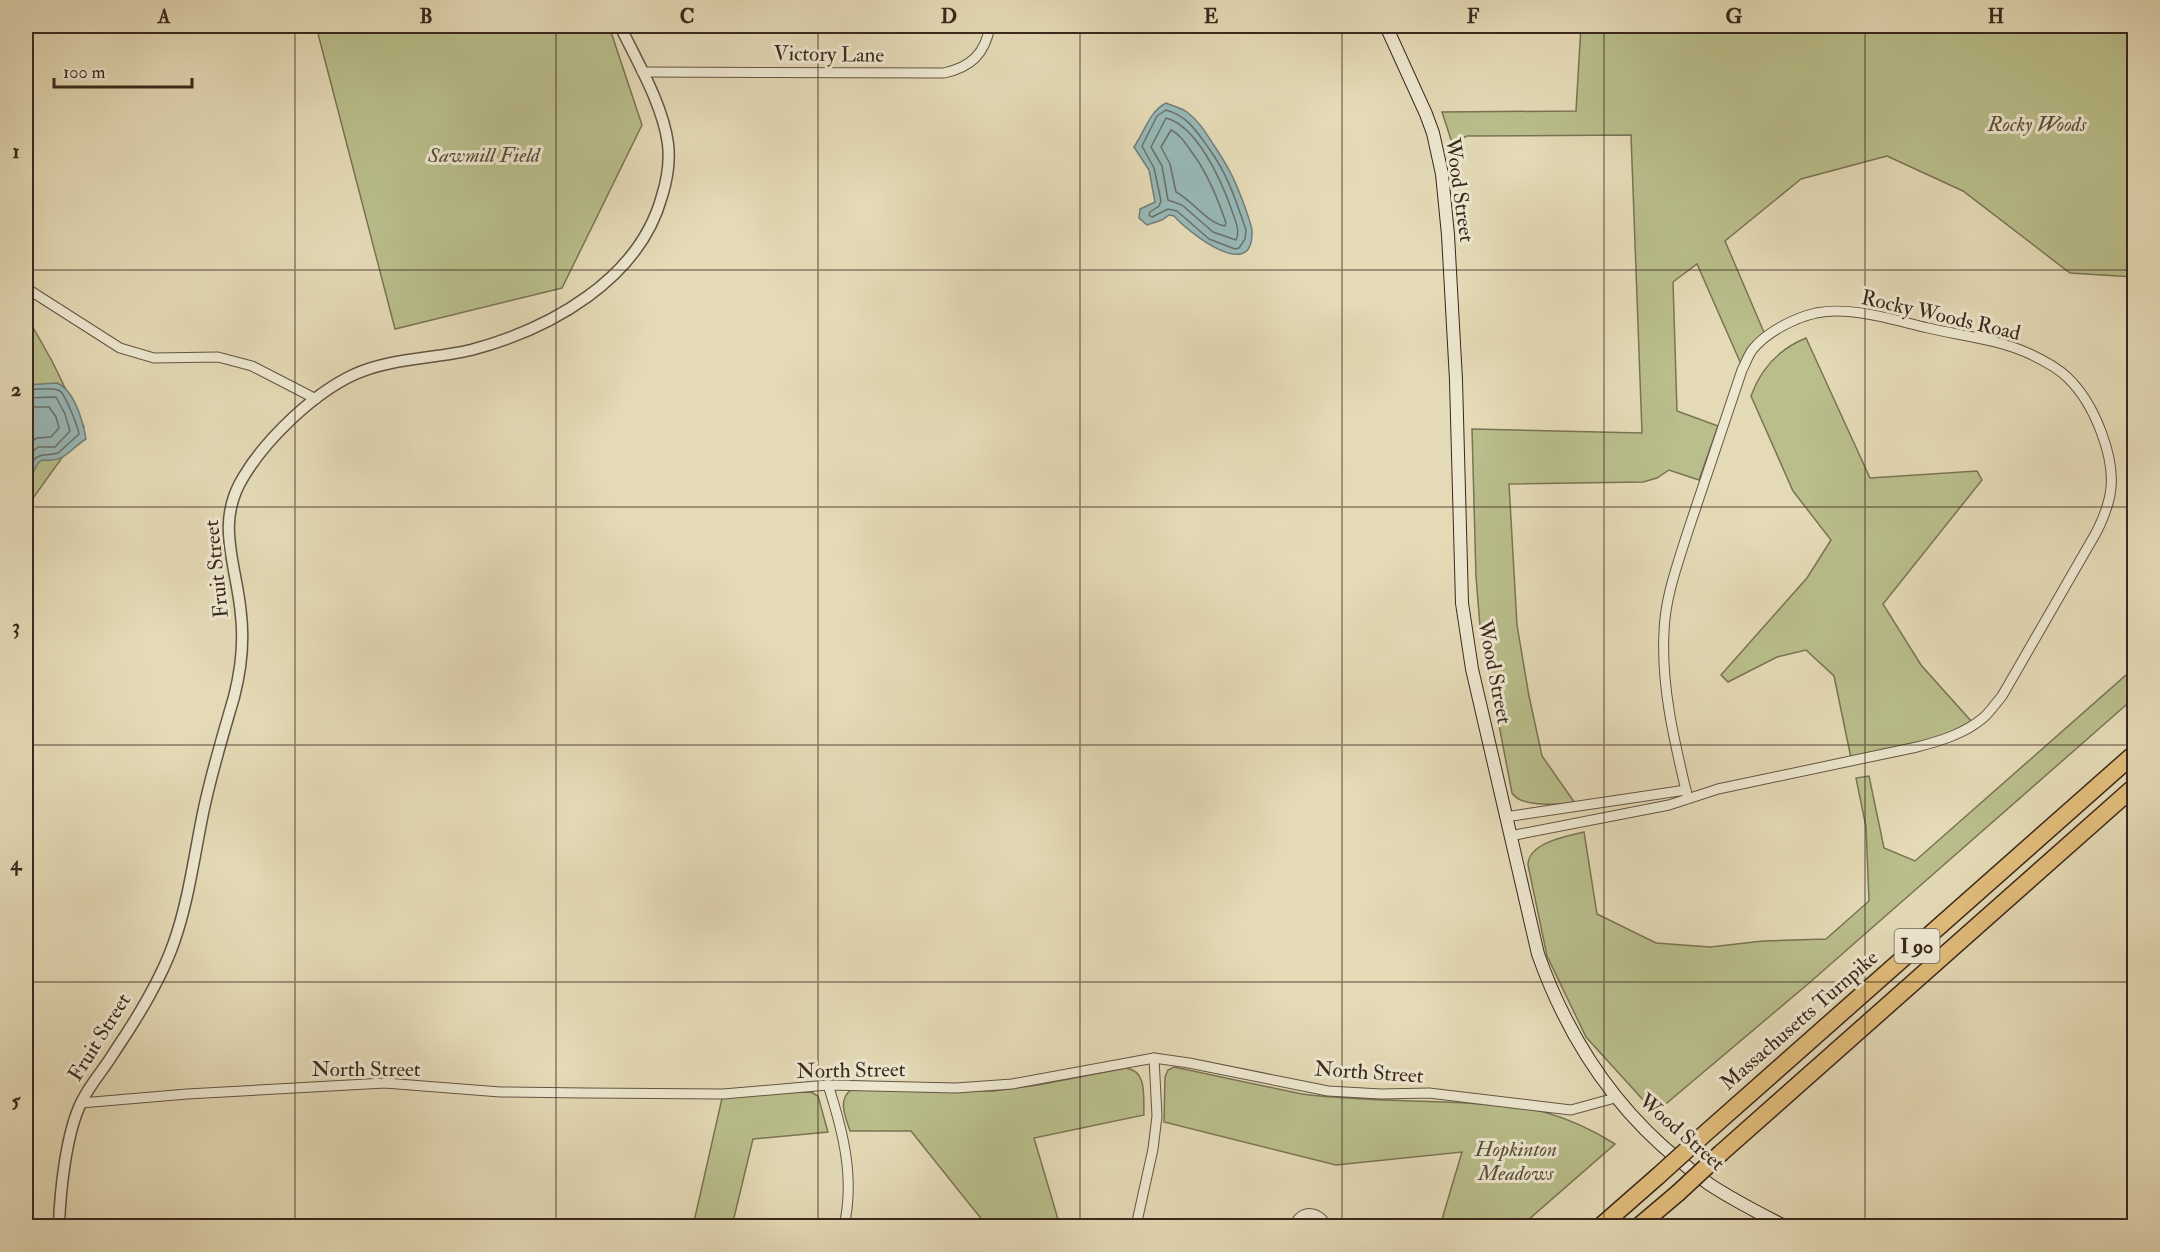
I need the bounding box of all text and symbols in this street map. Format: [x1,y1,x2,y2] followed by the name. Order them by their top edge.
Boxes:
[157,4,171,29] text: A
[419,4,433,29] text: B
[680,4,694,29] text: C
[941,4,957,29] text: D
[1204,4,1219,29] text: E
[1467,4,1480,29] text: F
[1726,4,1743,29] text: G
[1988,4,2004,29] text: H
[773,40,885,69] street label: Victory Lane
[54,51,192,89] scale bar
[63,61,106,84] text: 100 m
[1987,111,2087,138] park label: Rocky Woods
[1439,135,1480,244] street label: Wood Street
[12,139,20,164] text: 1
[427,142,541,169] park label: Sawmill Field
[1859,284,2024,347] street label: Rocky Woods Road
[11,377,21,402] text: 2
[198,518,235,619] street label: Fruit Street
[12,614,20,639] text: 3
[1471,617,1518,726] street label: Wood Street
[10,851,23,876] text: 4
[1894,929,1940,963] road number: I 90
[1715,944,1884,1096] street label: Massachusetts Turnpike
[62,988,137,1086] street label: Fruit Street
[1314,1055,1425,1090] street label: North Street
[311,1056,421,1083] street label: North Street
[796,1056,906,1085] street label: North Street
[1632,1087,1730,1177] street label: Wood Street
[12,1088,22,1113] text: 5
[1474,1136,1557,1187] park label: Hopkinton Meadows

